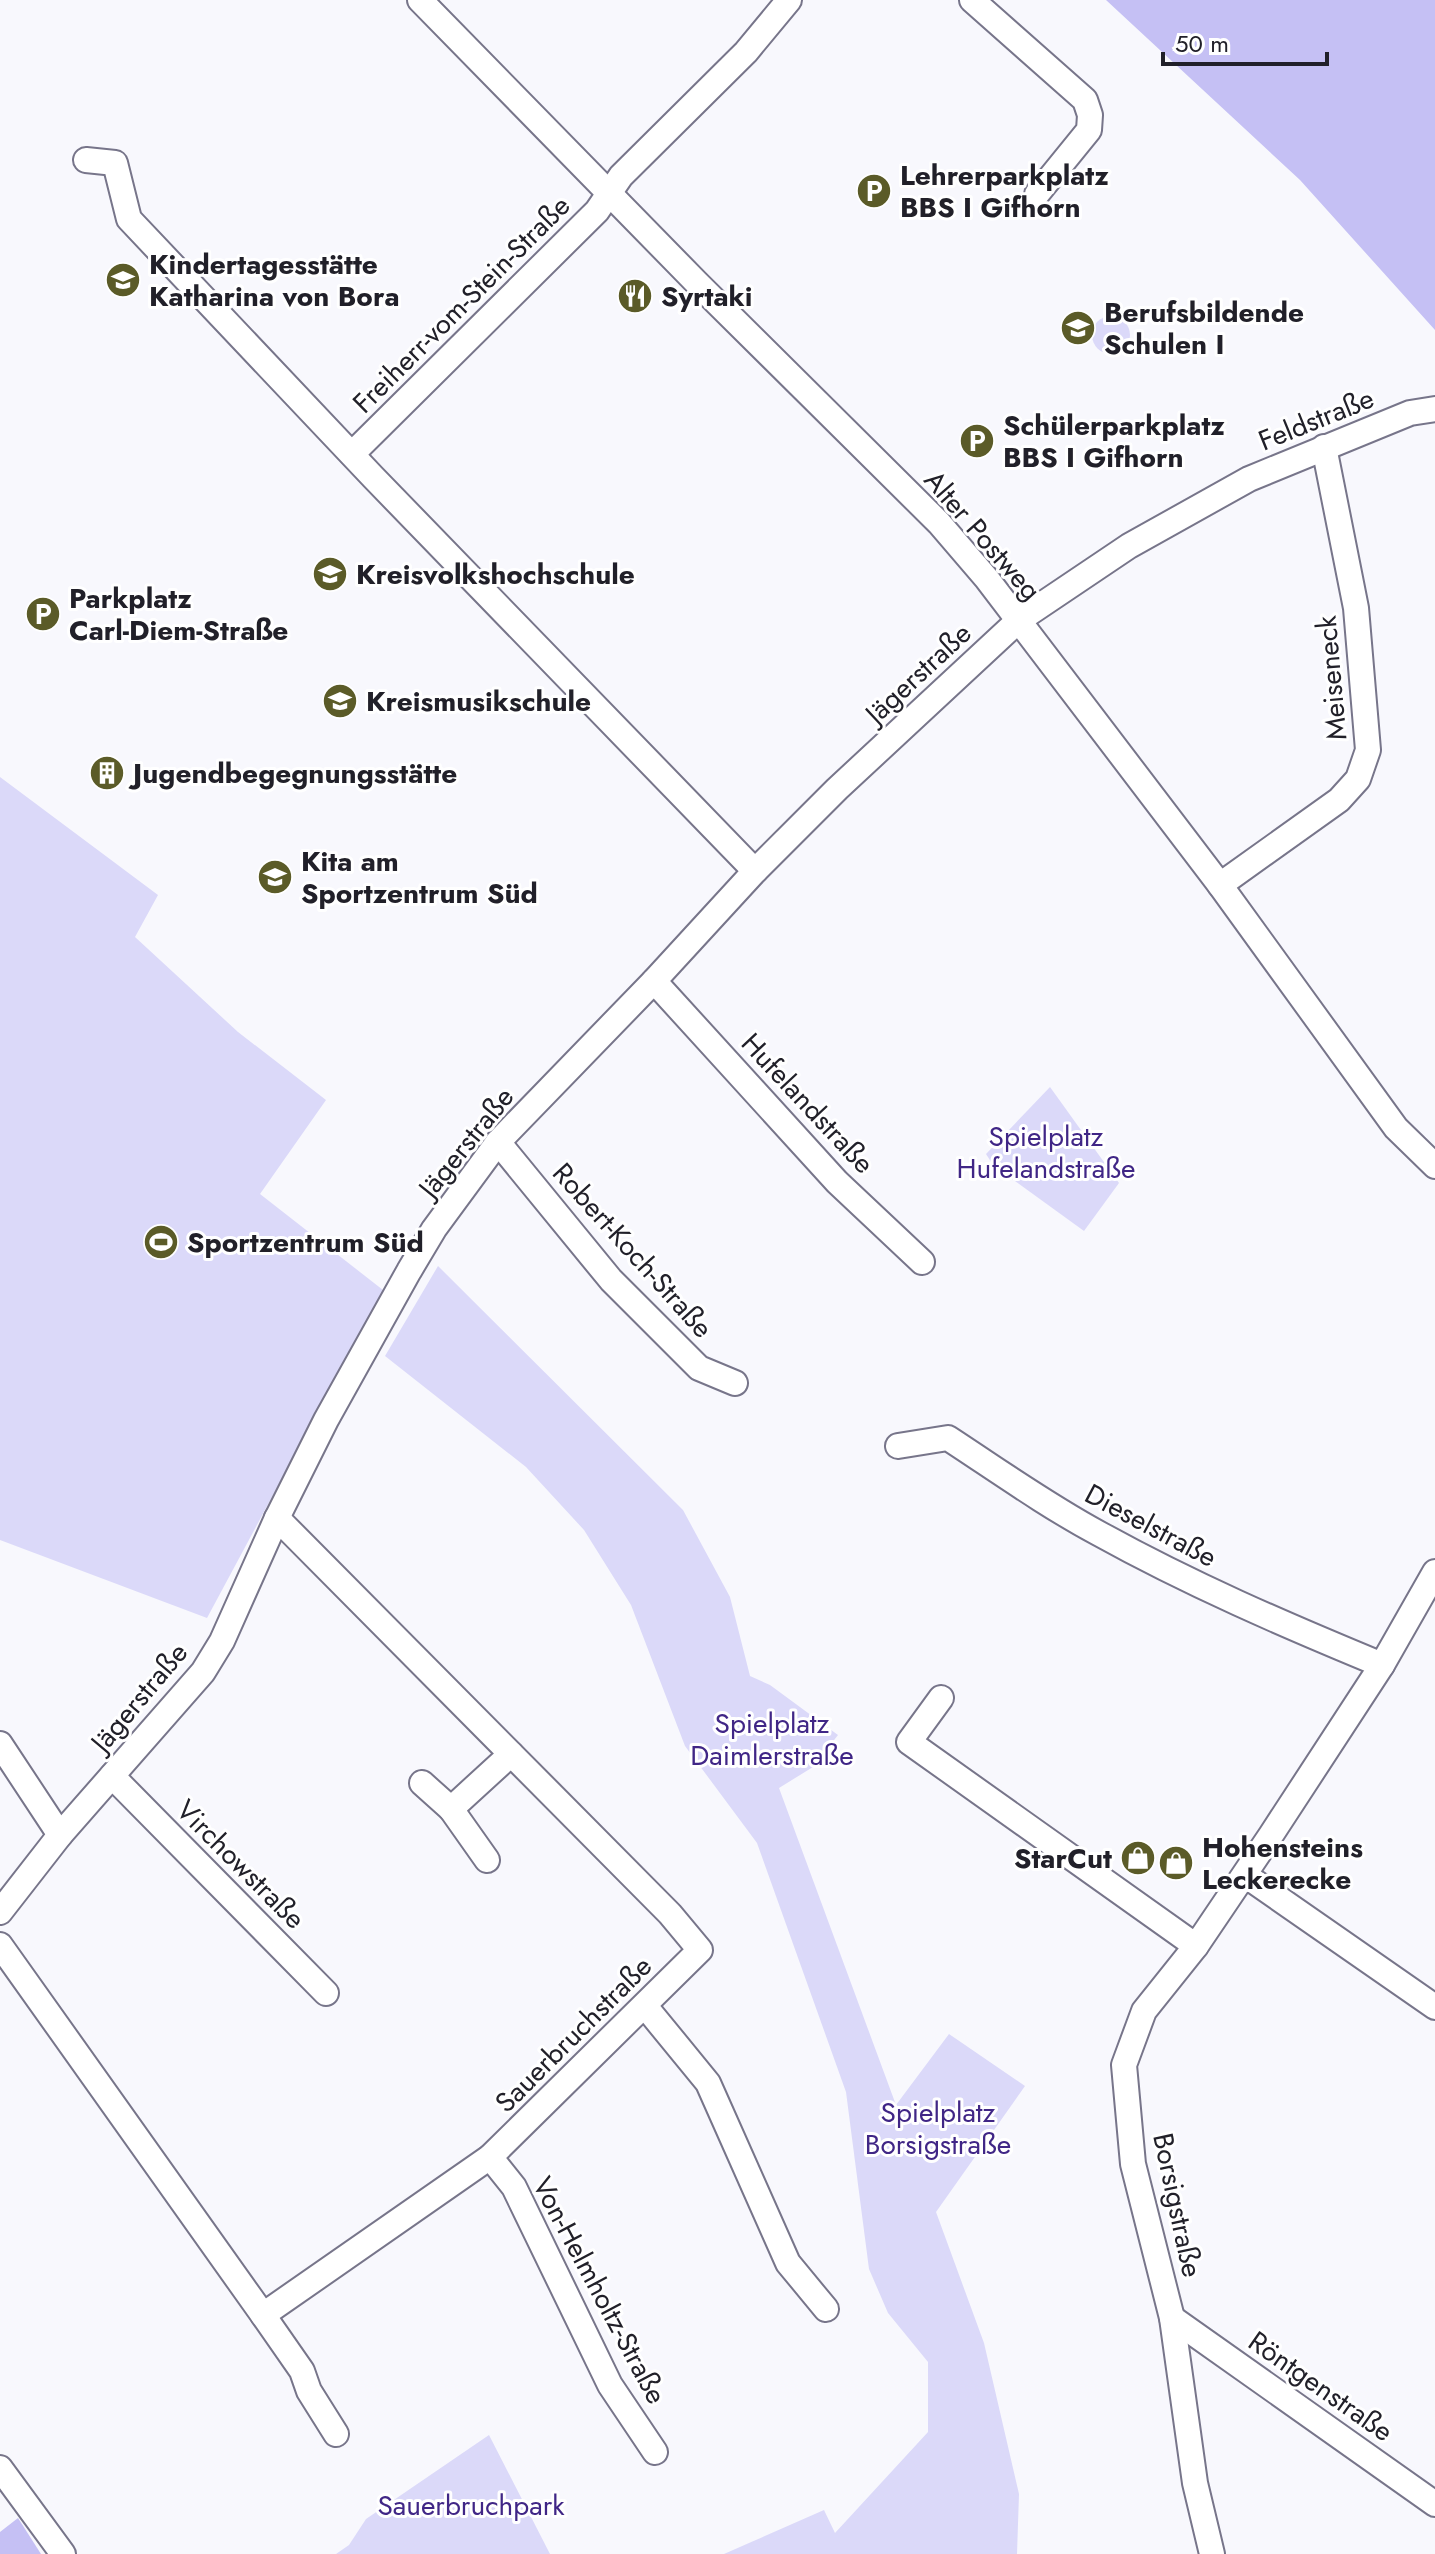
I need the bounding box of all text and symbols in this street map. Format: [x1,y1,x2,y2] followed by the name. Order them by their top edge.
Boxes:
[1163,16,1327,66] scale bar
[1175,26,1229,61] text: 50 m
[900,155,1109,228] place label: Lehrerparkplatz BBS I Gifhorn
[855,172,893,210] parking icon: Lehrerparkplatz BBS I Gifhorn
[343,186,580,423] street label: Freiherr-vom-Stein-Straße
[149,244,400,317] place label: Kindertagesstätte Katharina von Bora
[104,261,142,299] school or university icon: Kindertagesstätte Katharina von Bora
[661,276,752,317] place label: Syrtaki
[616,277,654,315] restaurant icon: Syrtaki
[1104,292,1304,365] place label: Berufsbildende Schulen I
[1059,309,1097,347] school or university icon: Berufsbildende Schulen I
[1252,378,1380,461] street label: Feldstraße
[1003,405,1225,478] place label: Schülerparkplatz BBS I Gifhorn
[958,422,996,460] parking icon: Schülerparkplatz BBS I Gifhorn
[914,461,1051,609] street label: Alter Postweg
[356,554,635,595] place label: Kreisvolkshochschule
[311,555,349,593] school or university icon: Kreisvolkshochschule
[69,578,288,651] place label: Parkplatz Carl-Diem-Straße
[24,595,62,633] parking icon: Parkplatz Carl-Diem-Straße
[853,613,980,736] street label: Jägerstraße
[1306,613,1357,742] street label: Meiseneck
[366,681,591,722] place label: Kreismusikschule
[321,682,359,720] school or university icon: Kreismusikschule
[128,753,457,794] place label: Jugendbegegnungsstätte
[88,754,126,792] building icon: Jugendbegegnungsstätte
[301,841,538,914] place label: Kita am Sportzentrum Süd
[256,858,294,896] school or university icon: Kita am Sportzentrum Süd
[732,1024,884,1183] street label: Hufelandstraße
[407,1078,524,1209] street label: Jägerstraße
[956,1116,1136,1189] park label: Spielplatz Hufelandstraße
[543,1154,723,1347] street label: Robert-Koch-Straße
[187,1222,424,1263] place label: Sportzentrum Süd
[142,1223,180,1261] sports icon: Sportzentrum Süd
[1077,1473,1224,1577] street label: Dieselstraße
[79,1634,197,1764] street label: Jägerstraße
[690,1703,854,1776] park label: Spielplatz Daimlerstraße
[167,1790,315,1938] street label: Virchowstraße
[1202,1827,1363,1900] place label: Hohensteins Leckerecke
[1014,1838,1112,1879] place label: StarCut
[1119,1839,1157,1877] shop icon: StarCut
[1157,1844,1195,1882] shop icon: Hohensteins Leckerecke
[486,1947,661,2122] street label: Sauerbruchstraße
[865,2092,1011,2165] park label: Spielplatz Borsigstraße
[1142,2129,1213,2281] street label: Borsigstraße
[522,2169,677,2411] street label: Von-Helmholtz-Straße
[1240,2321,1402,2452] street label: Röntgenstraße
[377,2485,565,2526] park label: Sauerbruchpark

